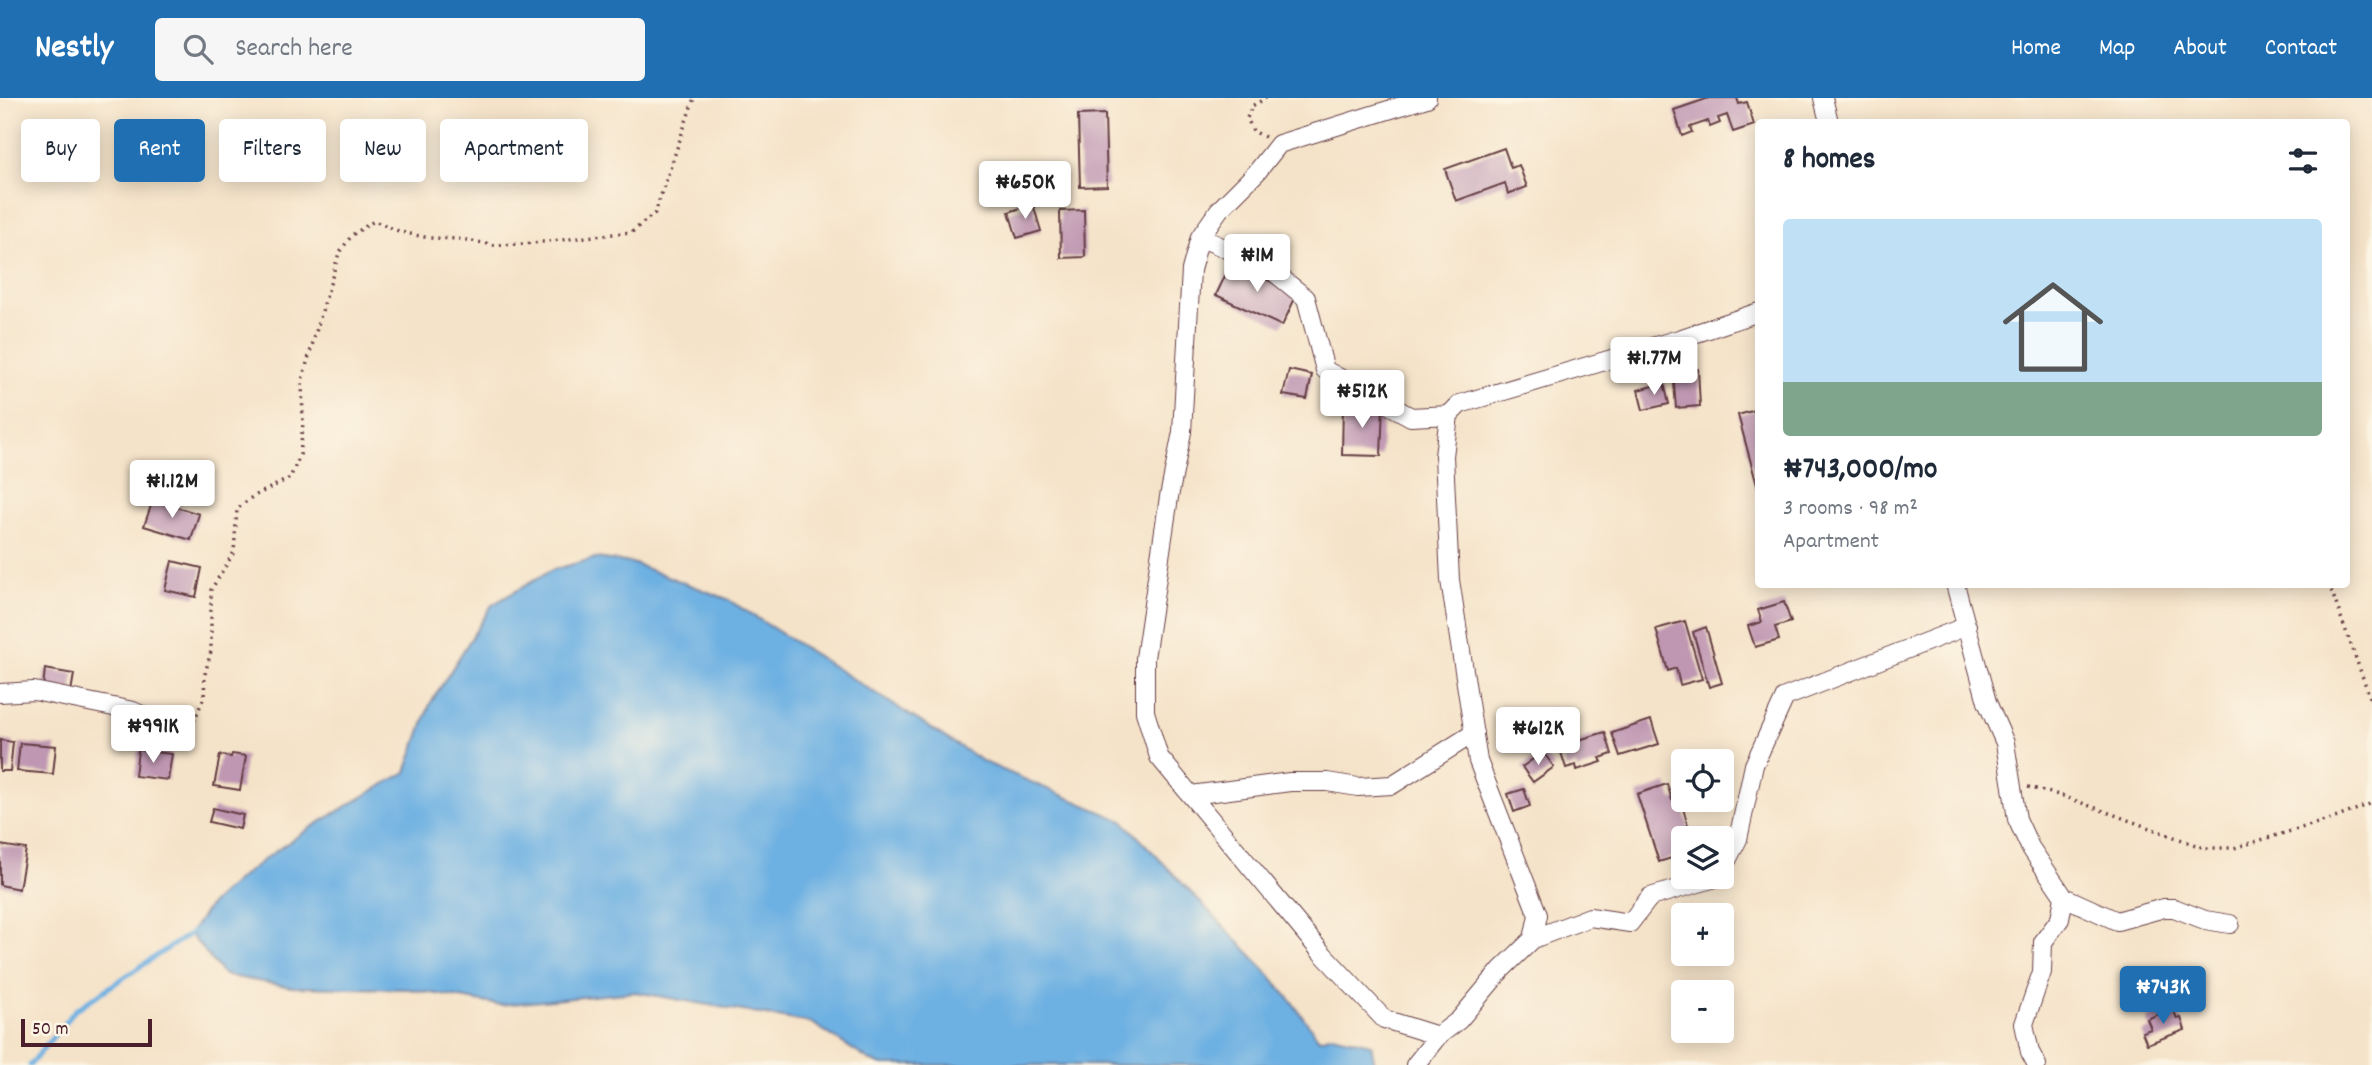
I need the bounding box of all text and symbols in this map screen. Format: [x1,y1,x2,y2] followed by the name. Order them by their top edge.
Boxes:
[155,18,645,81] search box
[35,26,113,73] text: Nestly
[179,30,217,68] icon: search
[235,31,353,68] text: Search here
[2011,32,2061,66] text: Home
[2099,32,2135,66] text: Map
[2173,32,2227,66] text: About
[2265,32,2337,66] text: Contact
[21,119,100,182] chip: Buy
[114,119,205,182] chip: Rent
[219,119,326,182] chip: Filters
[340,119,426,182] chip: New
[440,119,588,182] chip: Apartment
[1783,140,1875,183] text: 8 homes
[2284,142,2322,180] icon: filters
[976,162,1074,221] pin: ₦650K
[995,167,1055,200] text: ₦650K
[1223,234,1291,294] pin: ₦1M
[1240,240,1274,273] text: ₦1M
[1990,264,2116,390] icon: home
[1597,338,1711,397] pin: ₦1.77M
[1626,343,1682,376] text: ₦1.77M
[1313,370,1411,430] pin: ₦512K
[1336,376,1388,409] text: ₦512K
[1783,450,1937,493] text: ₦743,000/mo
[115,460,229,520] pin: ₦1.12M
[146,466,198,499] text: ₦1.12M
[1783,493,1918,526] text: 3 rooms · 98 m²
[1783,526,1879,559] text: Apartment
[104,706,202,765] pin: ₦991K
[1489,708,1587,767] pin: ₦612K
[127,711,179,744] text: ₦991K
[1512,713,1564,746] text: ₦612K
[1671,749,1734,1043] map controls
[1671,749,1734,812] button: locate
[1671,826,1734,889] button: layers
[1671,903,1734,966] button: +
[2114,967,2212,1026] pin: ₦743K
[2136,972,2190,1005] text: ₦743K
[1671,980,1734,1043] button: −
[21,1016,152,1048] scale bar
[32,1017,69,1044] text: 50 m

